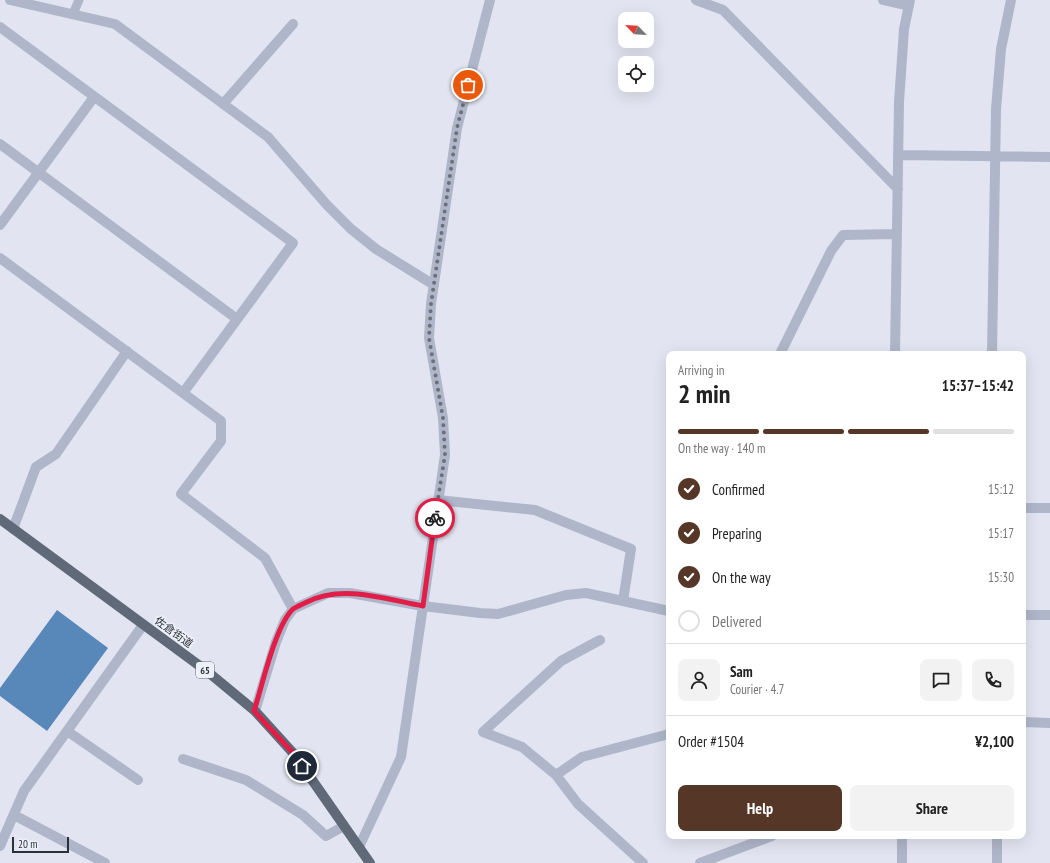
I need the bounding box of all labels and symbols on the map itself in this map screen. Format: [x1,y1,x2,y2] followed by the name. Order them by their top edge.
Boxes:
[618,12,654,48] north arrow
[451,68,485,102] pin
[415,498,455,538] courier
[152,613,196,651] street label: 佐倉街道
[196,662,214,678] road number: 65
[285,749,319,783] pin
[12,835,69,854] scale bar

